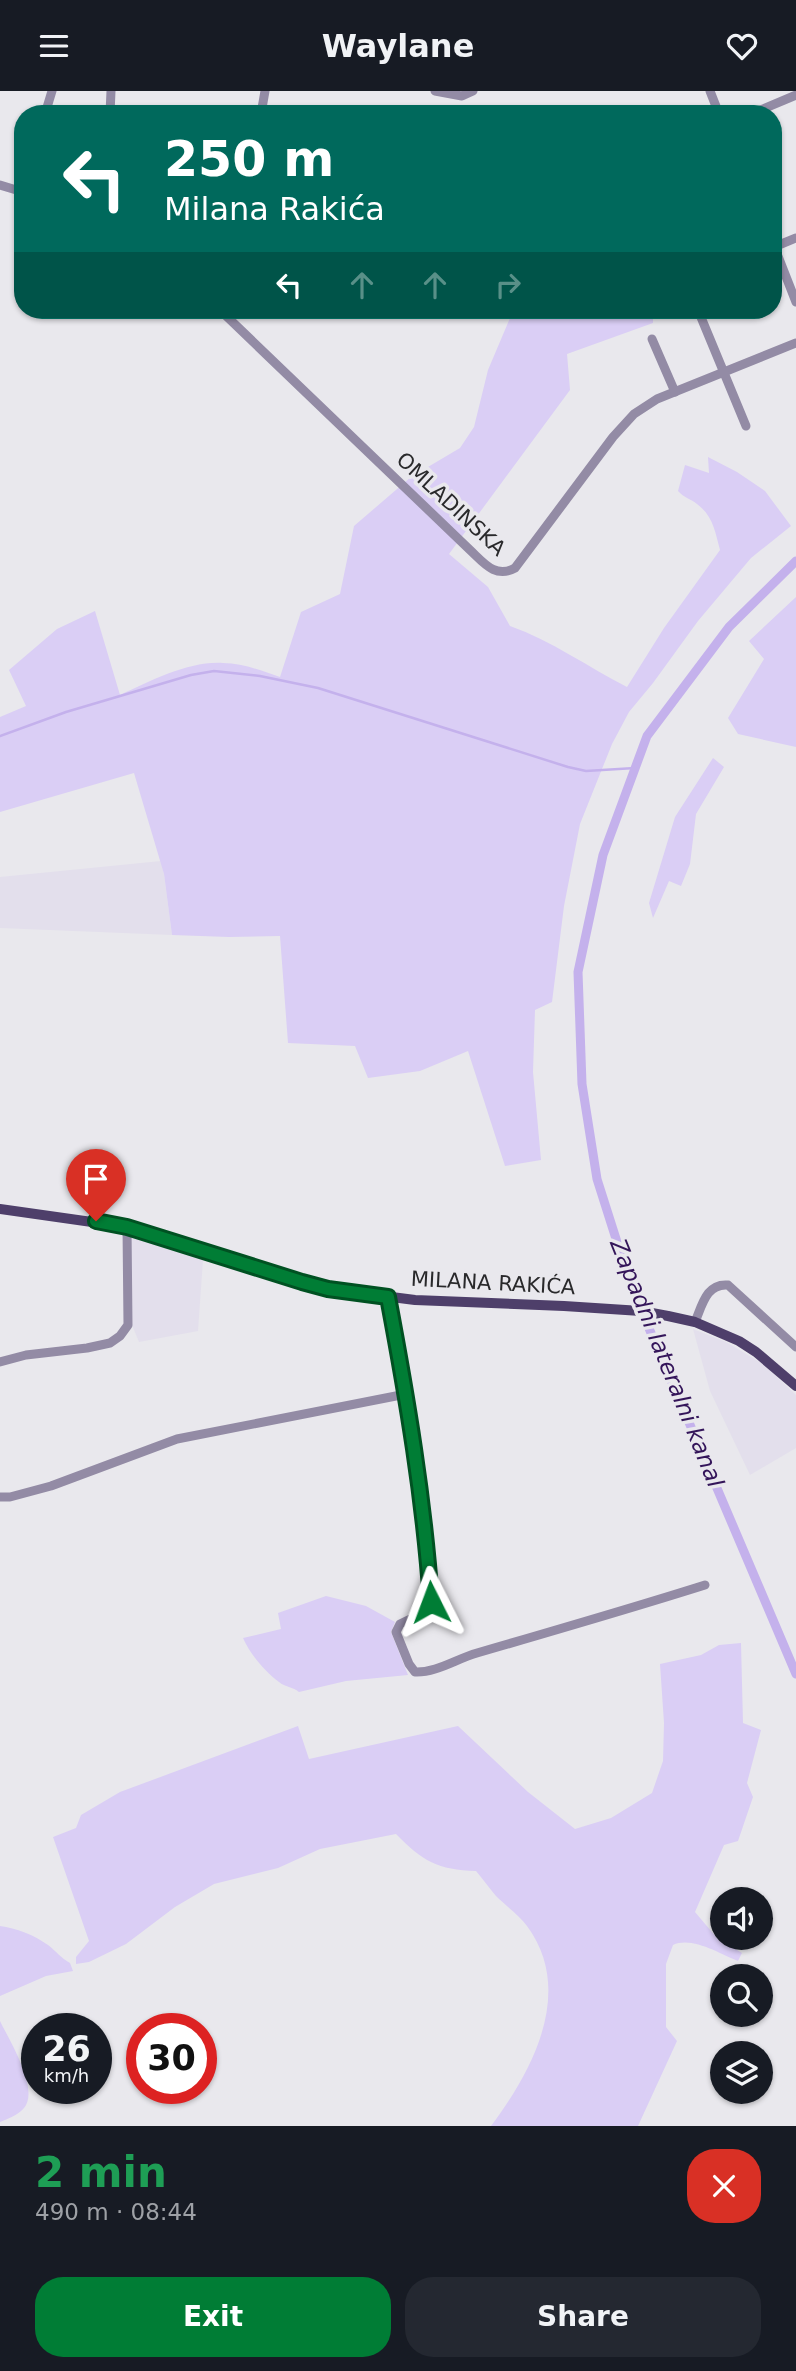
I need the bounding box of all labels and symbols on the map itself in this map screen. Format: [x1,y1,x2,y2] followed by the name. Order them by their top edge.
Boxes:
[391,447,511,561] street label: OMLADINSKA
[66,1149,126,1221] pin
[605,1234,729,1492] water label: Zapadni lateralni kanal
[410,1266,577,1299] street label: MILANA RAKIĆA
[394,1565,468,1639] position arrow
[126,2013,217,2104] speed limit sign: 30

